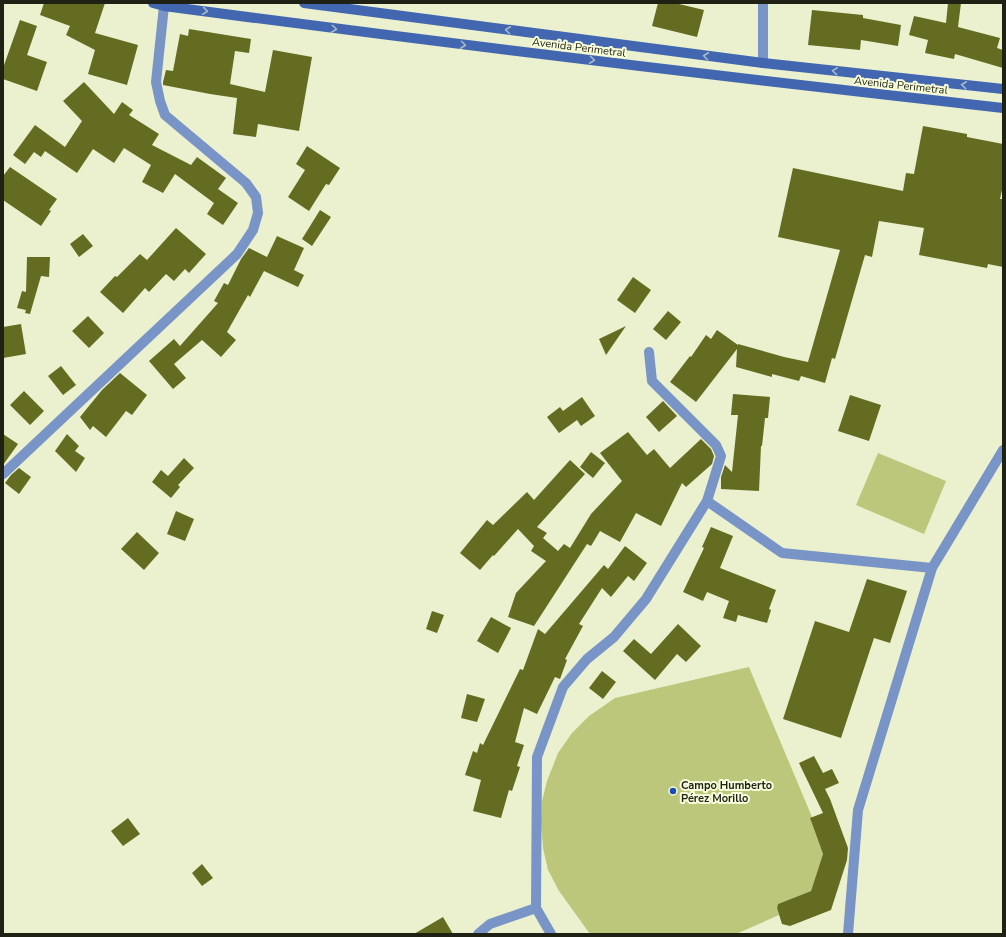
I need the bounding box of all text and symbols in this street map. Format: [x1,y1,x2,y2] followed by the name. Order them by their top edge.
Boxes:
[202,6,208,15] one-way arrow
[331,24,337,33] one-way arrow
[504,26,511,35] one-way arrow
[531,34,627,61] street label: Avenida Perimetral
[460,40,466,49] one-way arrow
[703,52,709,61] one-way arrow
[589,56,595,65] one-way arrow
[832,67,838,76] one-way arrow
[853,73,949,98] street label: Avenida Perimetral
[961,80,967,89] one-way arrow
[681,778,772,806] place label: Campo Humberto Pérez Morillo
[668,786,678,796] marker: Campo Humberto Pérez Morillo

